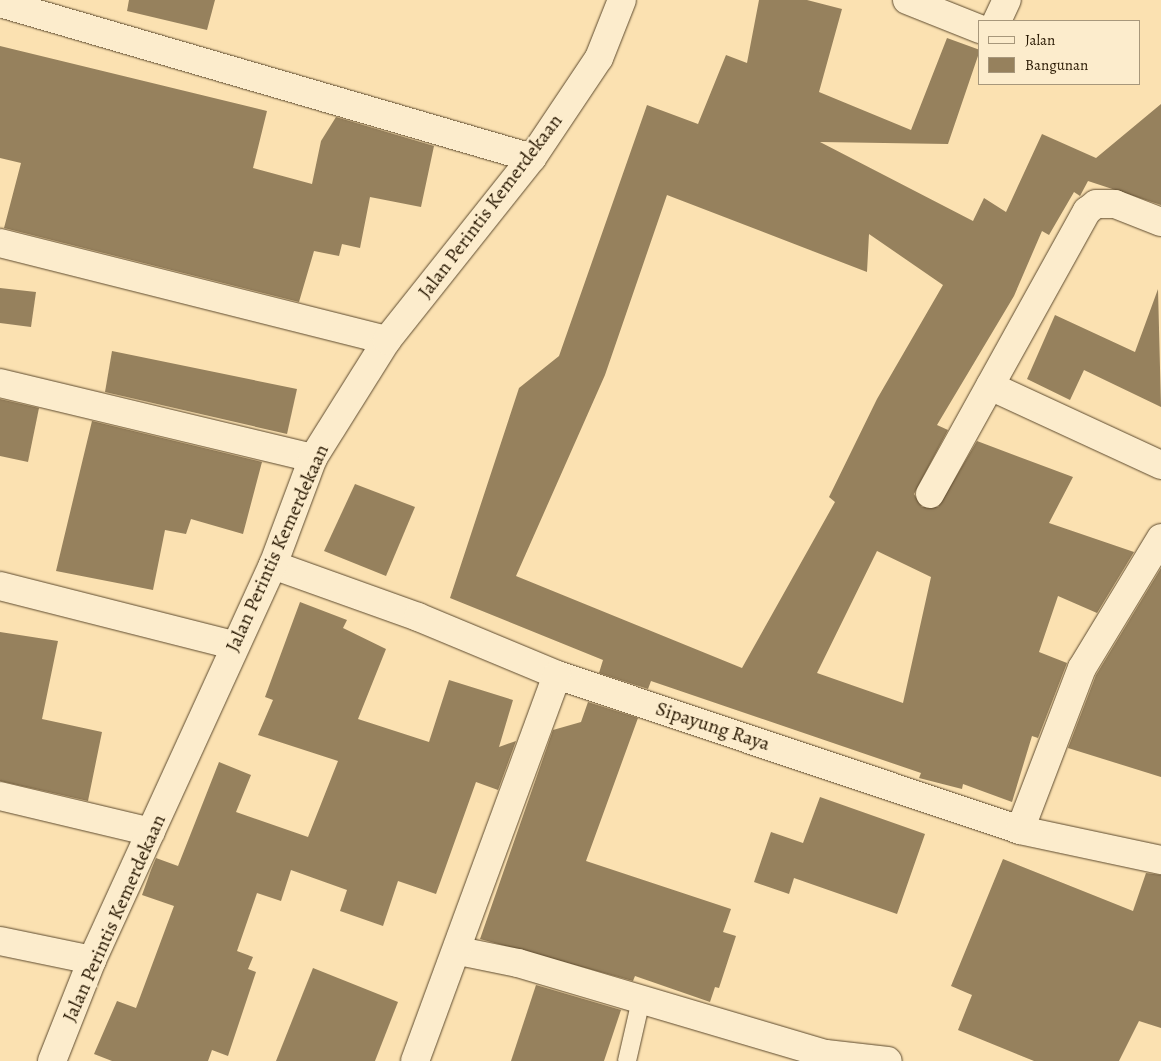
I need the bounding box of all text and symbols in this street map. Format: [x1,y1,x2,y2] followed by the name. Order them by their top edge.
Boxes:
[978,20,1141,85] legend
[1025,30,1055,50] text: Jalan
[1025,55,1088,75] text: Bangunan
[413,109,567,303] street label: Jalan Perintis Kemerdekaan
[220,440,334,656] street label: Jalan Perintis Kemerdekaan
[653,696,773,756] street label: Sipayung Raya
[57,810,171,1026] street label: Jalan Perintis Kemerdekaan

